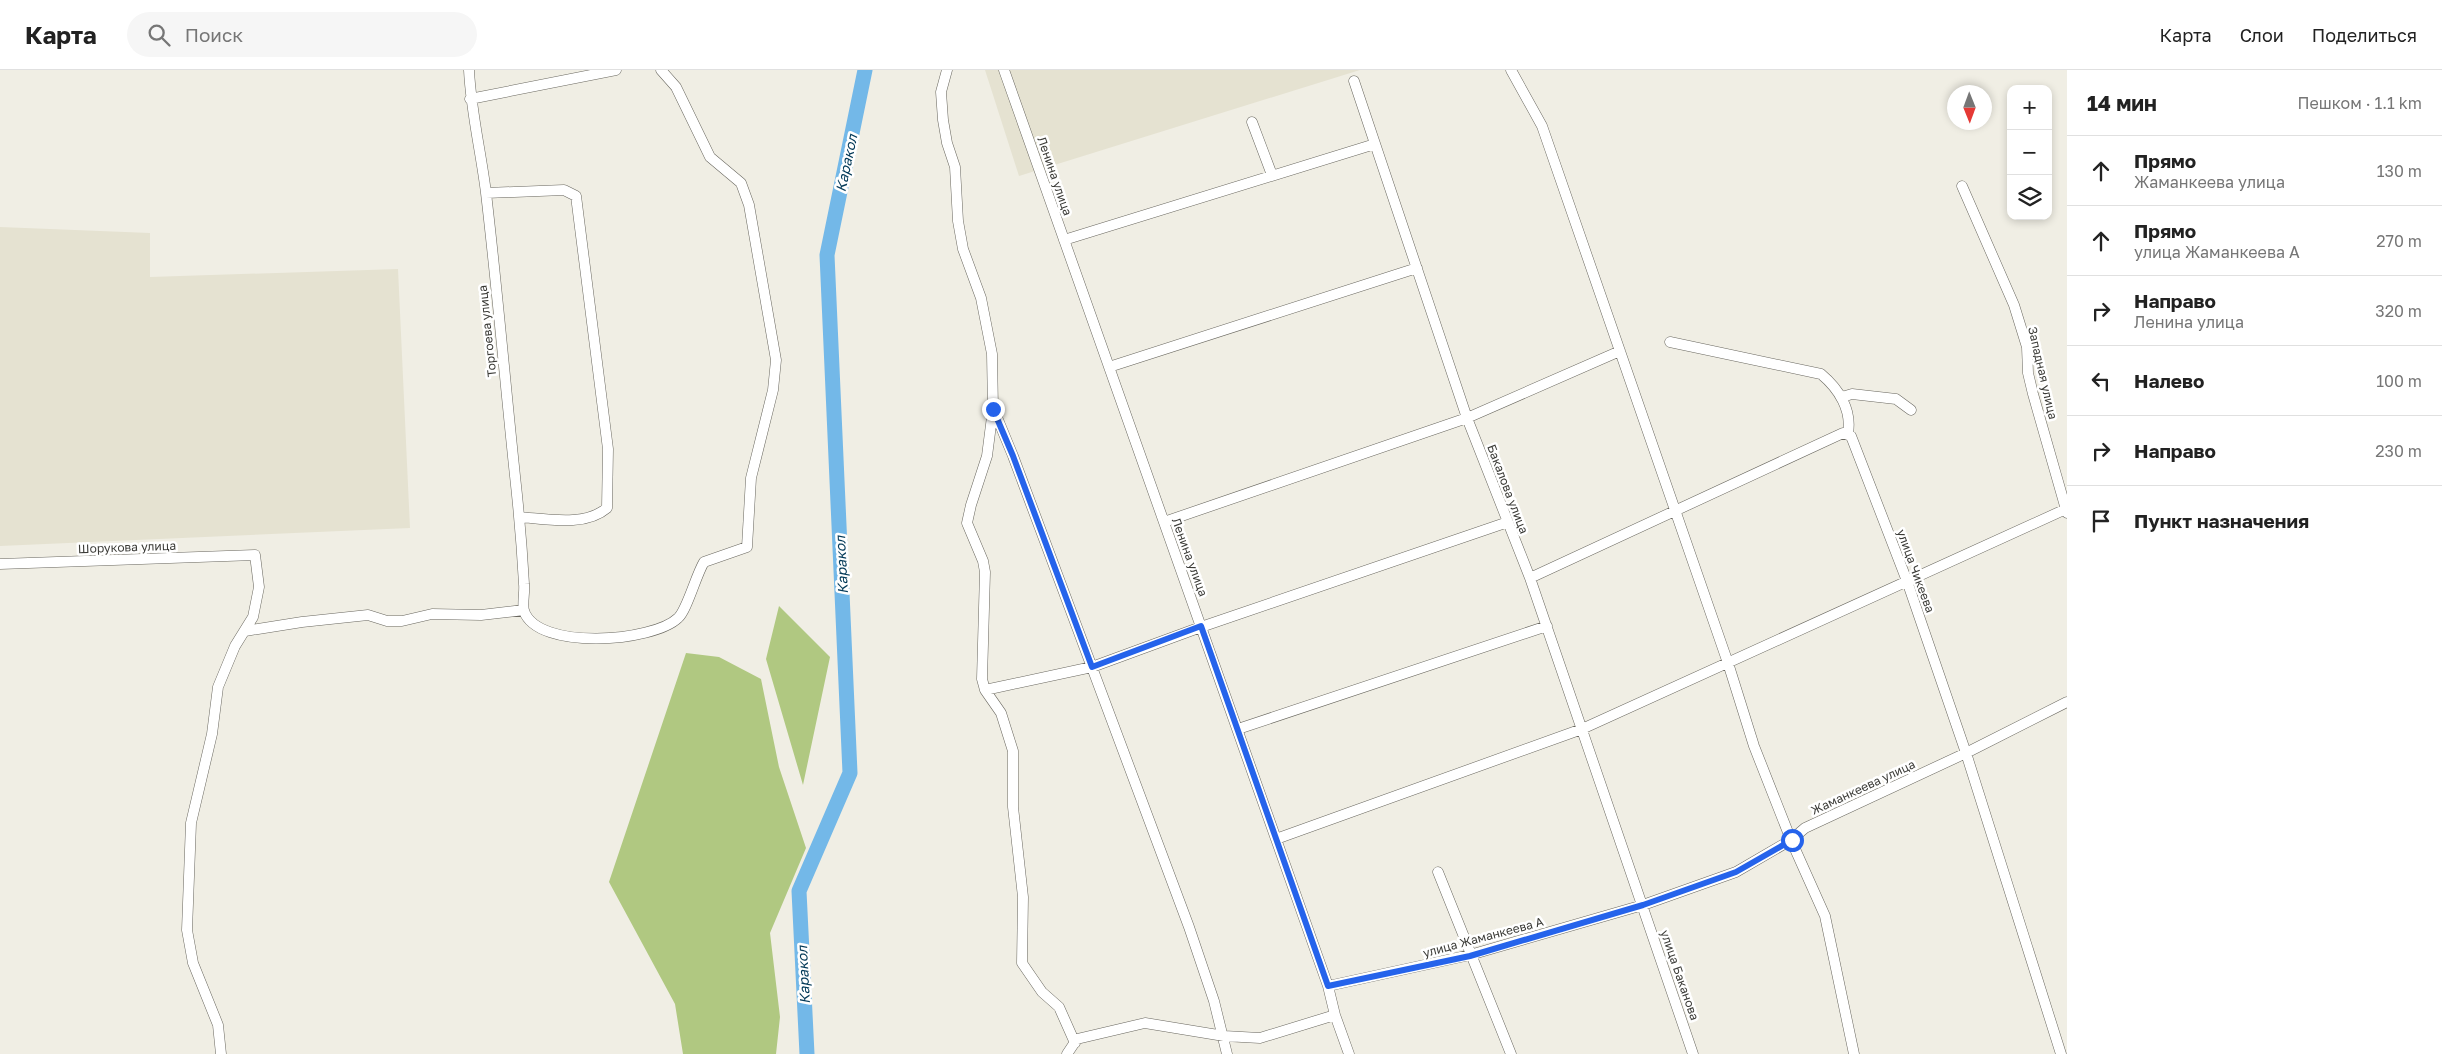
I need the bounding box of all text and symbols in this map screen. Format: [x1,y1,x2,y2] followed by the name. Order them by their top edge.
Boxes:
[127,12,477,57] search box
[25,20,97,49] text: Карта
[145,21,173,49] icon: search
[185,23,243,46] text: Поиск
[2160,24,2212,46] text: Карта
[2240,24,2284,46] text: Слои
[2312,24,2417,46] text: Поделиться
[1947,85,1992,130] north arrow
[2007,85,2052,220] map controls
[2007,85,2052,130] button: +
[2087,90,2157,116] text: 14 мин
[2297,93,2422,113] text: Пешком · 1.1 km
[2007,130,2052,175] button: −
[832,132,861,193] water label: Каракол
[1034,135,1076,217] street label: Ленина улица
[2134,149,2196,172] text: Прямо
[2087,157,2115,185] icon: ahead
[2377,161,2422,181] text: 130 m
[2134,172,2285,192] text: Жаманкеева улица
[2007,175,2052,220] button: layers
[2134,219,2196,242] text: Прямо
[2087,227,2115,255] icon: ahead
[2376,231,2422,251] text: 270 m
[2134,242,2300,262] text: улица Жаманкеева А
[475,284,499,378] street label: Торгоева улица
[2134,289,2216,312] text: Направо
[2087,297,2115,325] icon: right
[2375,301,2422,321] text: 320 m
[2134,312,2244,332] text: Ленина улица
[2025,325,2061,421] street label: Западная улица
[2087,367,2115,395] icon: left
[2134,369,2204,392] text: Налево
[2376,371,2422,391] text: 100 m
[982,398,1005,421] route end
[2087,437,2115,465] icon: right
[2134,439,2216,462] text: Направо
[2375,441,2422,461] text: 230 m
[1484,442,1532,536] street label: Бакалова улица
[2087,507,2115,535] icon: arrive
[2134,509,2309,532] text: Пункт назначения
[1169,516,1211,598] street label: Ленина улица
[1894,527,1938,615] street label: улица Чикеева
[831,535,851,595] water label: Каракол
[78,538,176,556] street label: Шорукова улица
[1809,756,1917,818] street label: Жаманкеева улица
[1781,829,1804,852] route start
[1421,914,1545,960] street label: улица Жаманкеева А
[1658,928,1702,1022] street label: улица Баканова
[793,945,813,1005] water label: Каракол

